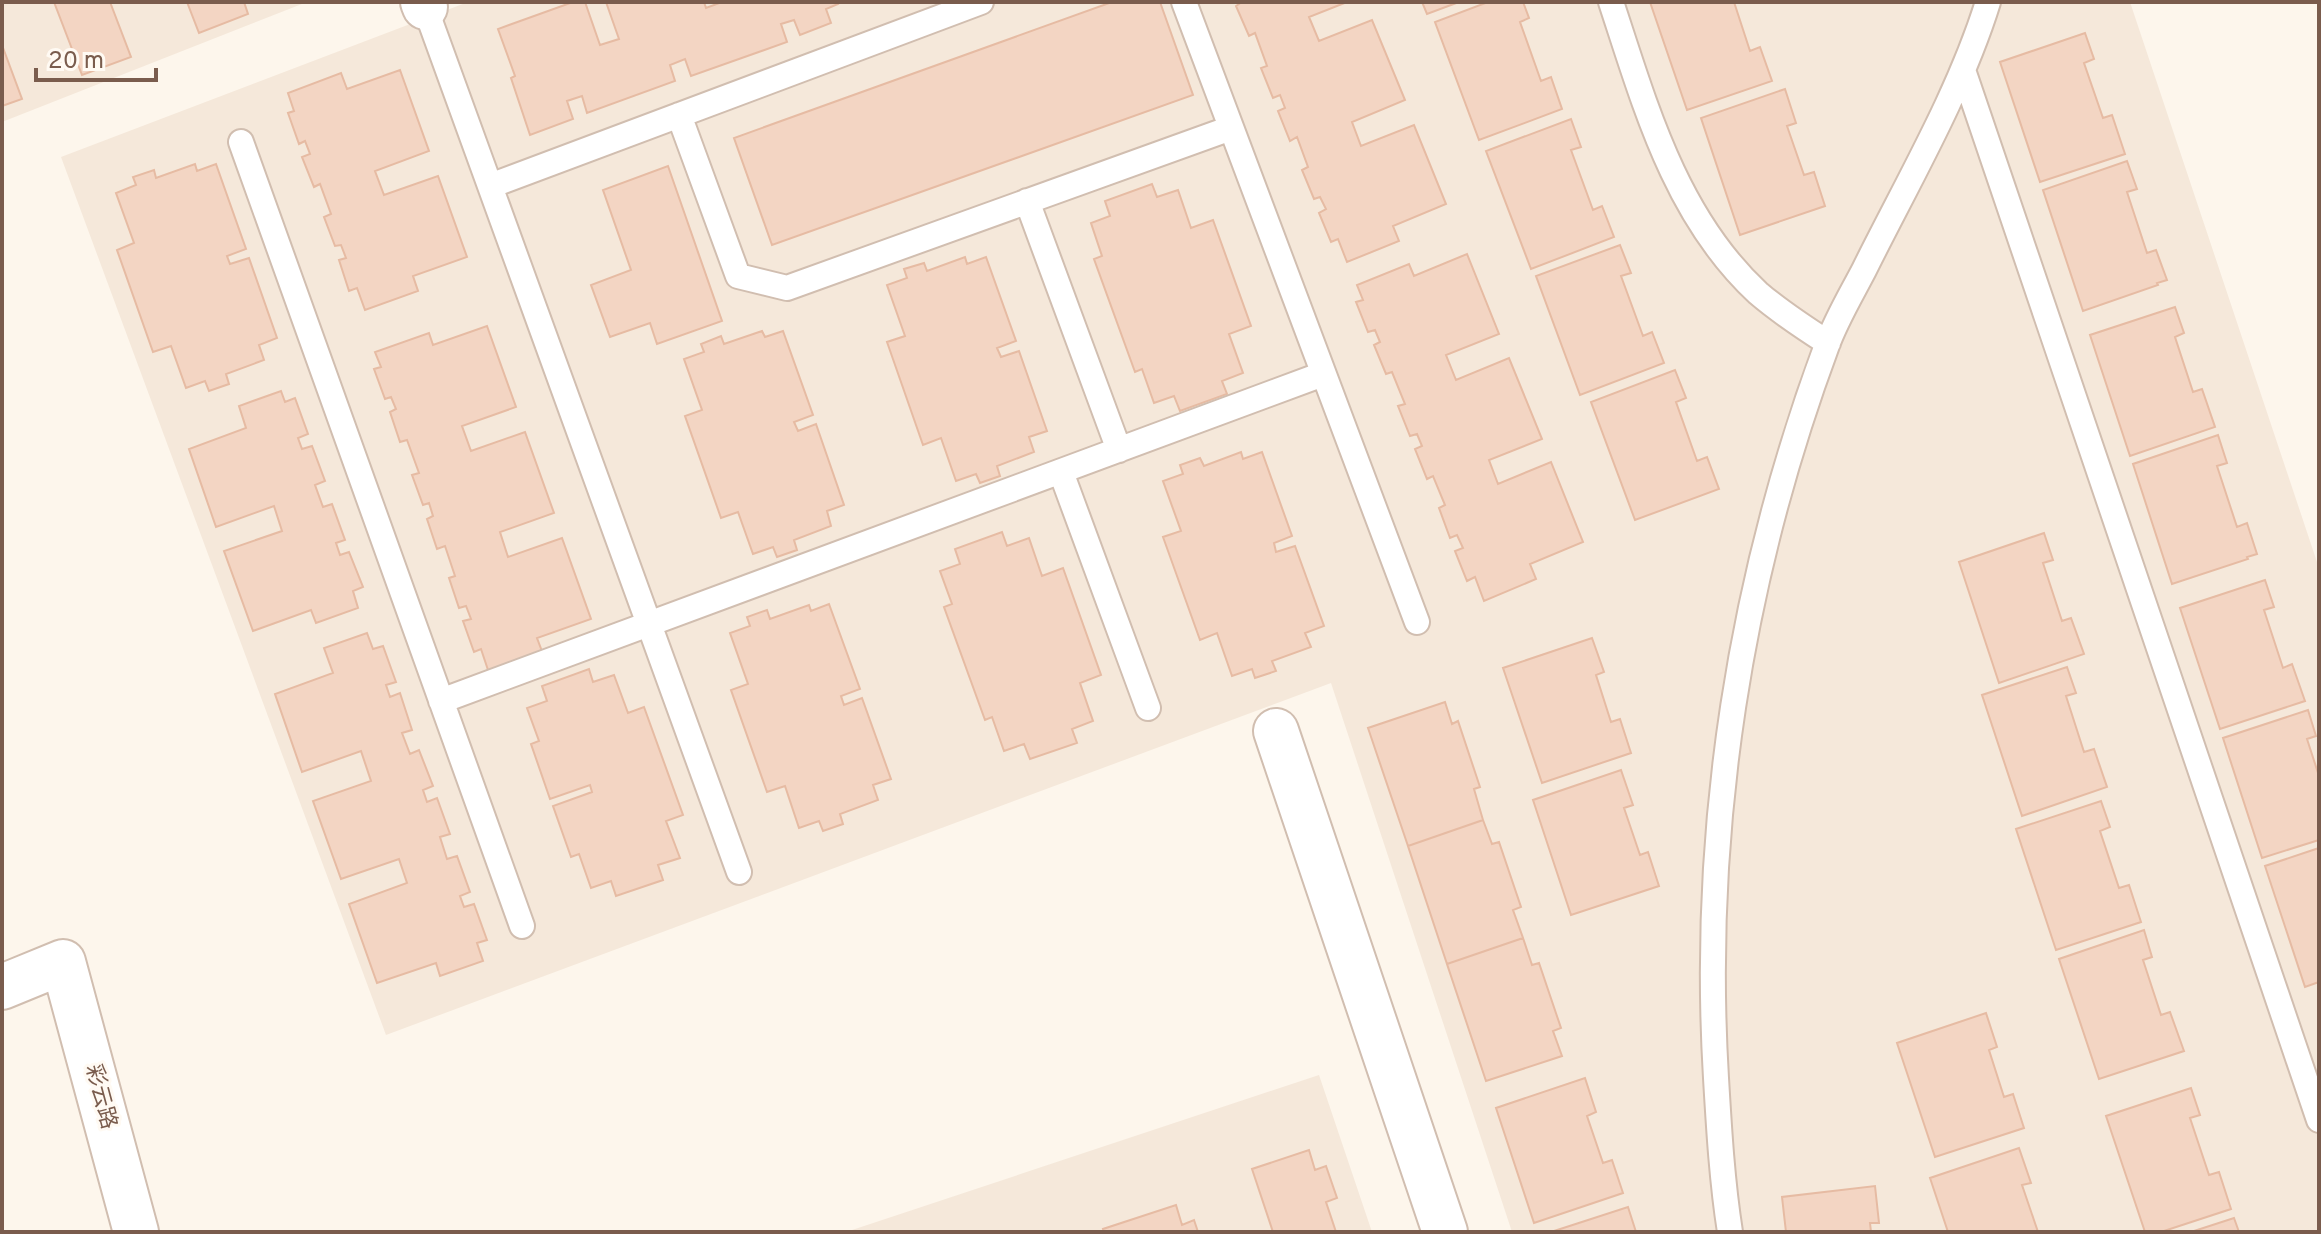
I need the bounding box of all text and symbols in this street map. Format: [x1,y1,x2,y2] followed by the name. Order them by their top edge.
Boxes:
[36,32,156,82] scale bar
[48,47,104,77] text: 20 m
[78,1062,122,1132] street label: 彩云路

